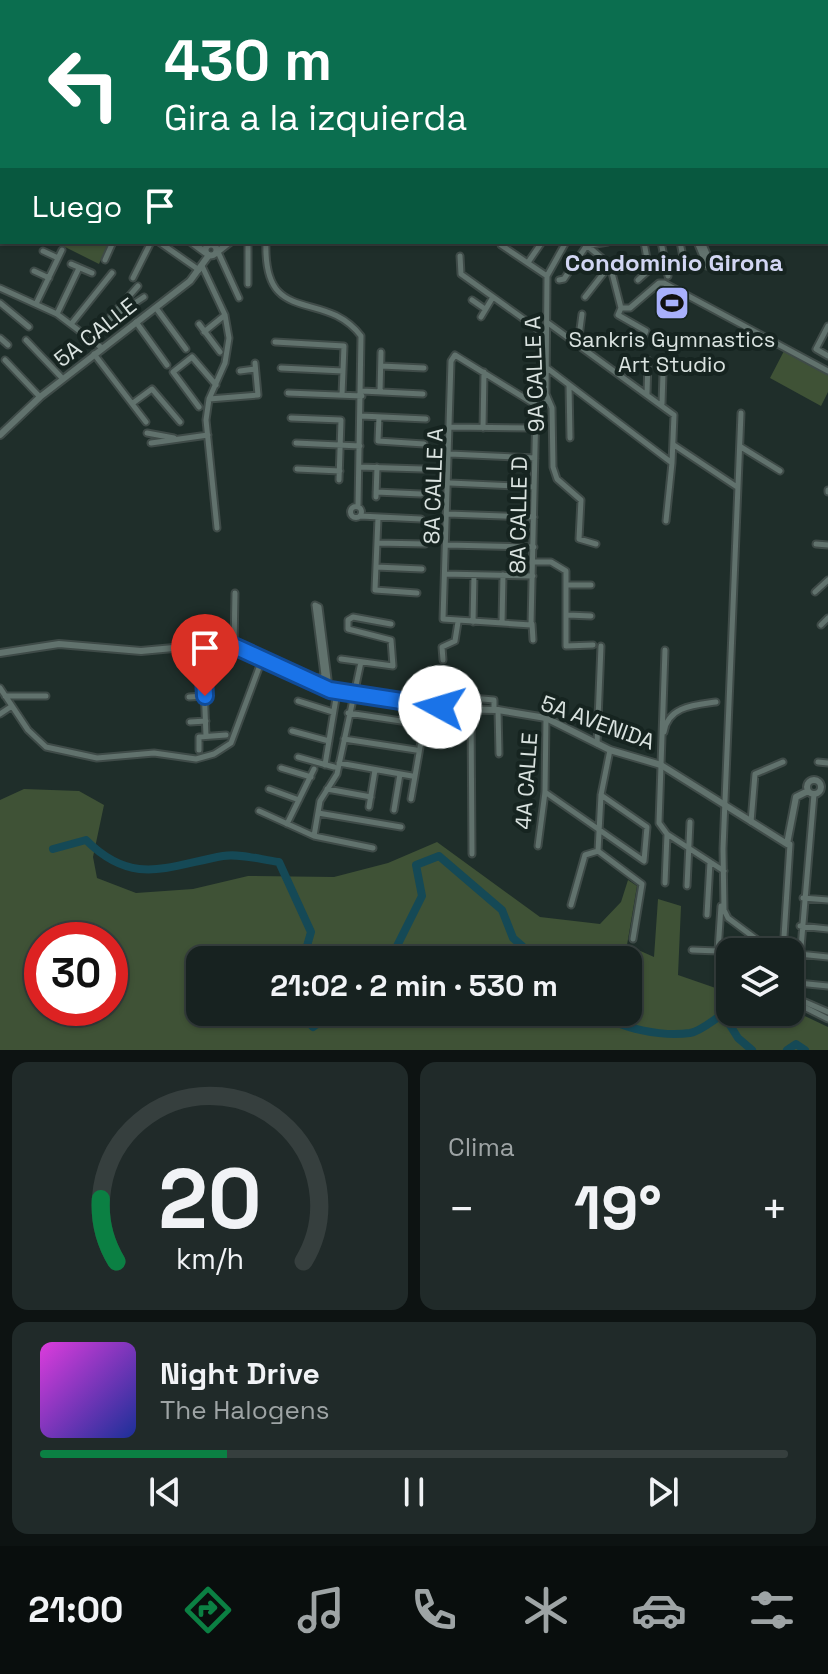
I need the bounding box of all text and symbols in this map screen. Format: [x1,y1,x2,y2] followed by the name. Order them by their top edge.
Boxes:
[164,25,332,96] text: 430 m
[32,32,136,136] icon: left
[164,95,467,141] text: Gira a la izquierda
[138,184,182,228] icon: arrive
[32,187,122,226] text: Luego
[565,247,783,278] district label: Condominio Girona
[653,284,691,322] sports icon: Sankris Gymnastics Art Studio
[48,291,142,373] street label: 5A CALLE
[518,315,550,433] street label: 9A CALLE A
[569,325,775,378] place label: Sankris Gymnastics Art Studio
[417,427,449,545] street label: 8A CALLE A
[503,456,533,574] street label: 8A CALLE D
[171,614,239,696] pin
[183,626,227,670] icon: arrive
[398,665,482,749] position arrow
[537,688,659,756] street label: 5A AVENIDA
[509,732,543,830] street label: 4A CALLE
[24,922,128,1026] speed limit sign: 30
[716,938,804,1026] map controls
[716,938,804,1026] button: layers
[270,966,558,1005] text: 21:02 · 2 min · 530 m
[448,1130,515,1164] text: Clima
[158,1146,262,1252] text: 20
[574,1170,662,1247] text: 19°
[448,1181,475,1237] text: −
[761,1181,788,1237] text: +
[176,1241,244,1277] text: km/h
[160,1354,320,1393] text: Night Drive
[160,1393,329,1427] text: The Halogens
[143,1470,187,1514] icon: previous
[392,1470,436,1514] icon: pause
[641,1470,685,1514] icon: next
[180,1582,236,1638] icon: directions
[293,1582,349,1638] icon: music
[406,1582,462,1638] icon: phone
[518,1582,574,1638] icon: climate
[631,1582,687,1638] icon: car
[744,1582,800,1638] icon: filters
[28,1587,123,1633] text: 21:00

